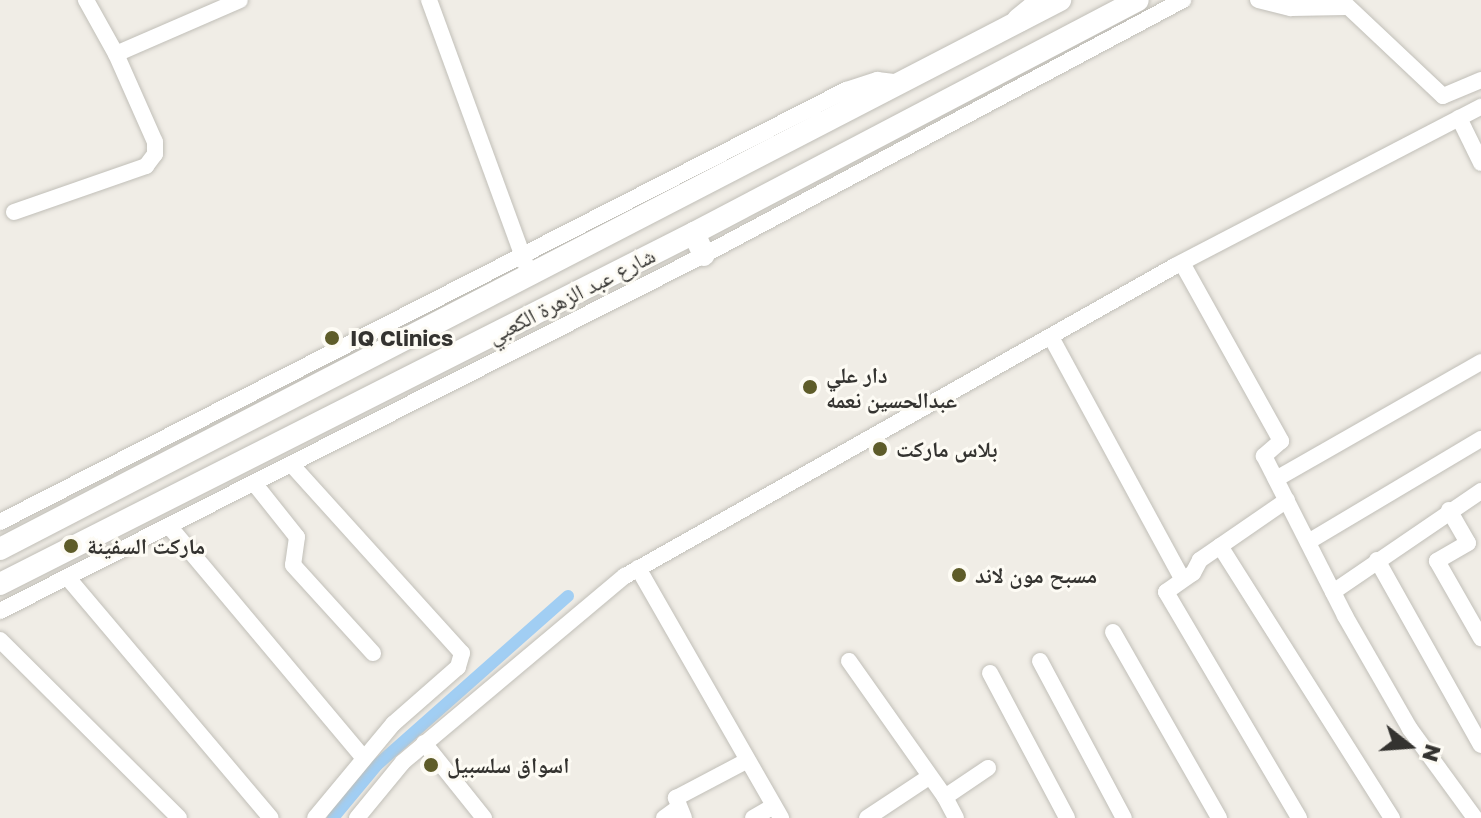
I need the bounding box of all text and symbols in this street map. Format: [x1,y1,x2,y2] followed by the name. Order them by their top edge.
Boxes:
[483,241,659,349] street label: شارع عبد الزهرة الكعبي
[350,325,453,351] place label: IQ Clinics
[321,327,343,349] marker: IQ Clinics
[826,361,957,412] place label: دار علي عبدالحسين نعمه
[801,378,819,396] marker: دار علي عبدالحسين نعمه
[896,436,998,462] place label: بلاس ماركت
[871,440,889,458] marker: بلاس ماركت
[87,533,205,559] place label: ماركت السفينة
[62,537,80,555] marker: ماركت السفينة
[975,562,1097,588] place label: مسبح مون لاند
[950,566,968,584] marker: مسبح مون لاند
[1369,706,1449,786] north arrow
[1417,741,1448,765] text: N
[447,752,570,778] place label: اسواق سلسبيل
[422,756,440,774] marker: اسواق سلسبيل

